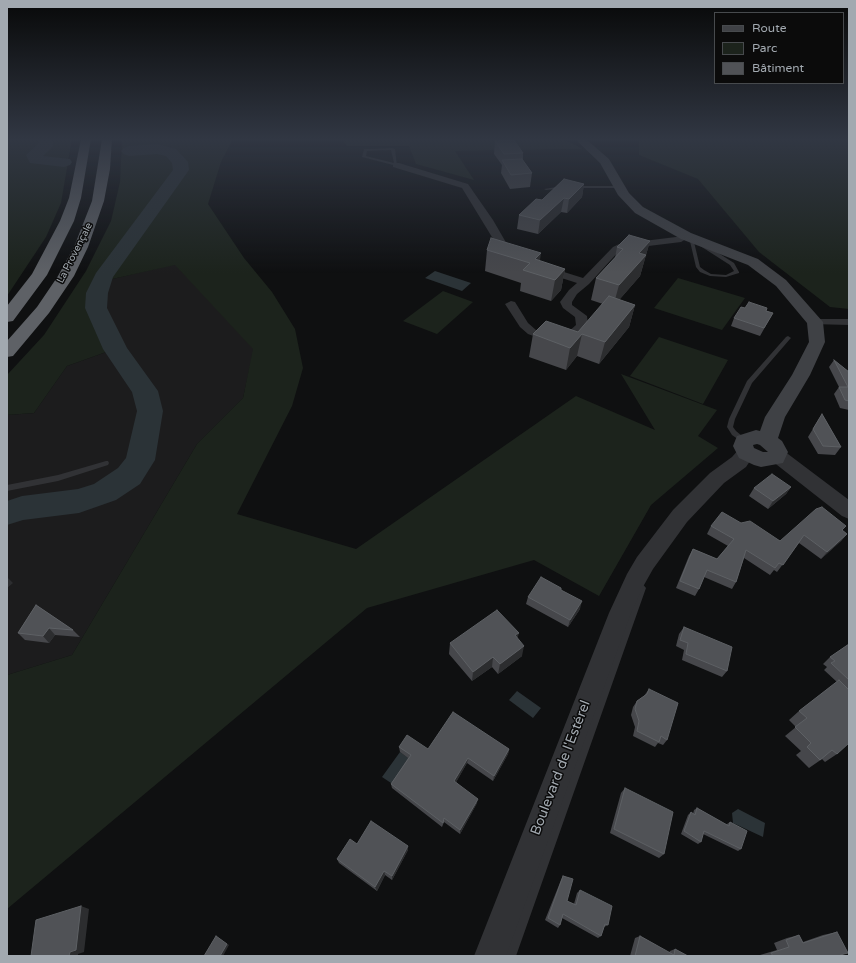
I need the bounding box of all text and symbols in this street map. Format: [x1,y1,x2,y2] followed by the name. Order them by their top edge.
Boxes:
[714,12,844,84] legend
[752,21,786,35] text: Route
[752,41,777,55] text: Parc
[752,61,804,75] text: Bâtiment
[55,221,95,285] street label: La Provençale
[528,698,594,838] street label: Boulevard de l'Estérel

